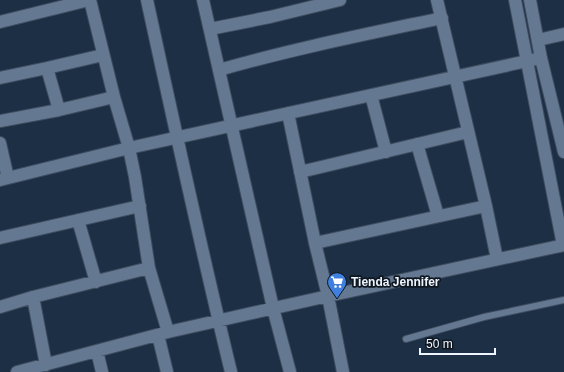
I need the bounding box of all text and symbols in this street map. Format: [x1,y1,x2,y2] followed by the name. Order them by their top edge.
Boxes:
[326,271,348,299] supermarket icon: Tienda Jennifer
[351,275,440,289] place label: Tienda Jennifer
[420,330,495,356] scale bar
[426,337,453,351] text: 50 m

